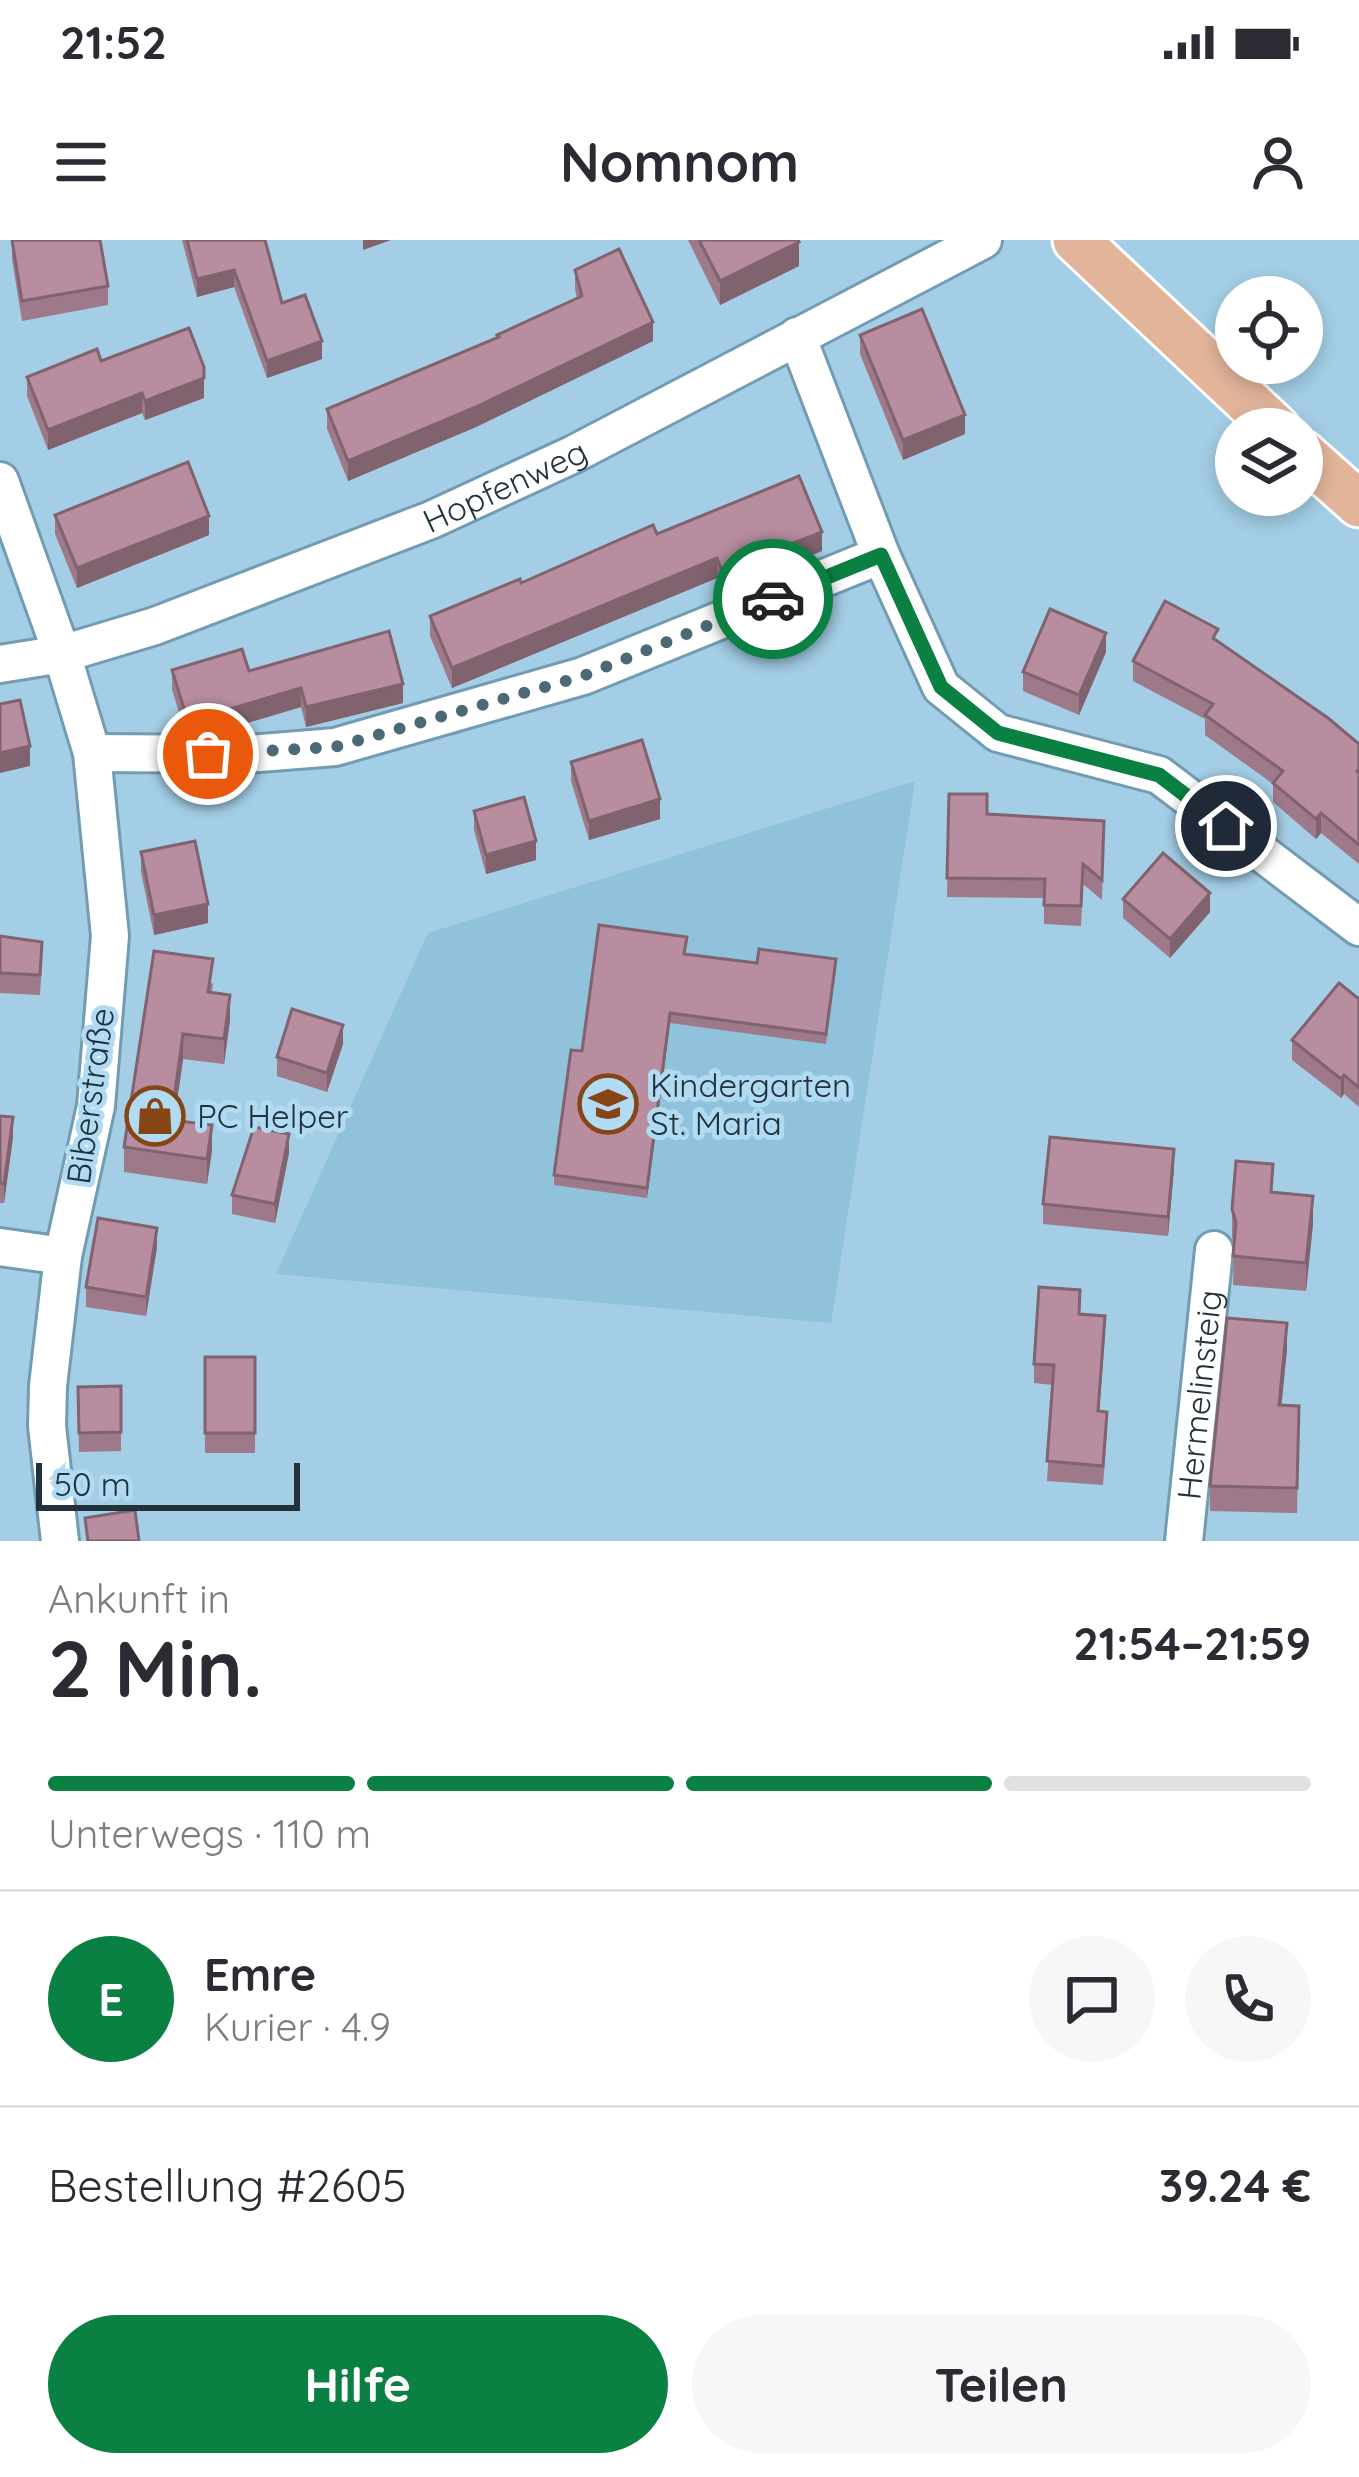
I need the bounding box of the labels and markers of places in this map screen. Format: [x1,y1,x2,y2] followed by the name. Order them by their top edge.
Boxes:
[157,703,259,805] pin
[1175,775,1277,877] pin
[650,1064,851,1143] place label: Kindergarten St. Maria
[577,1073,639,1135] school or university icon: Kindergarten St. Maria
[124,1085,186,1147] shop icon: PC Helper
[197,1095,349,1136] place label: PC Helper

